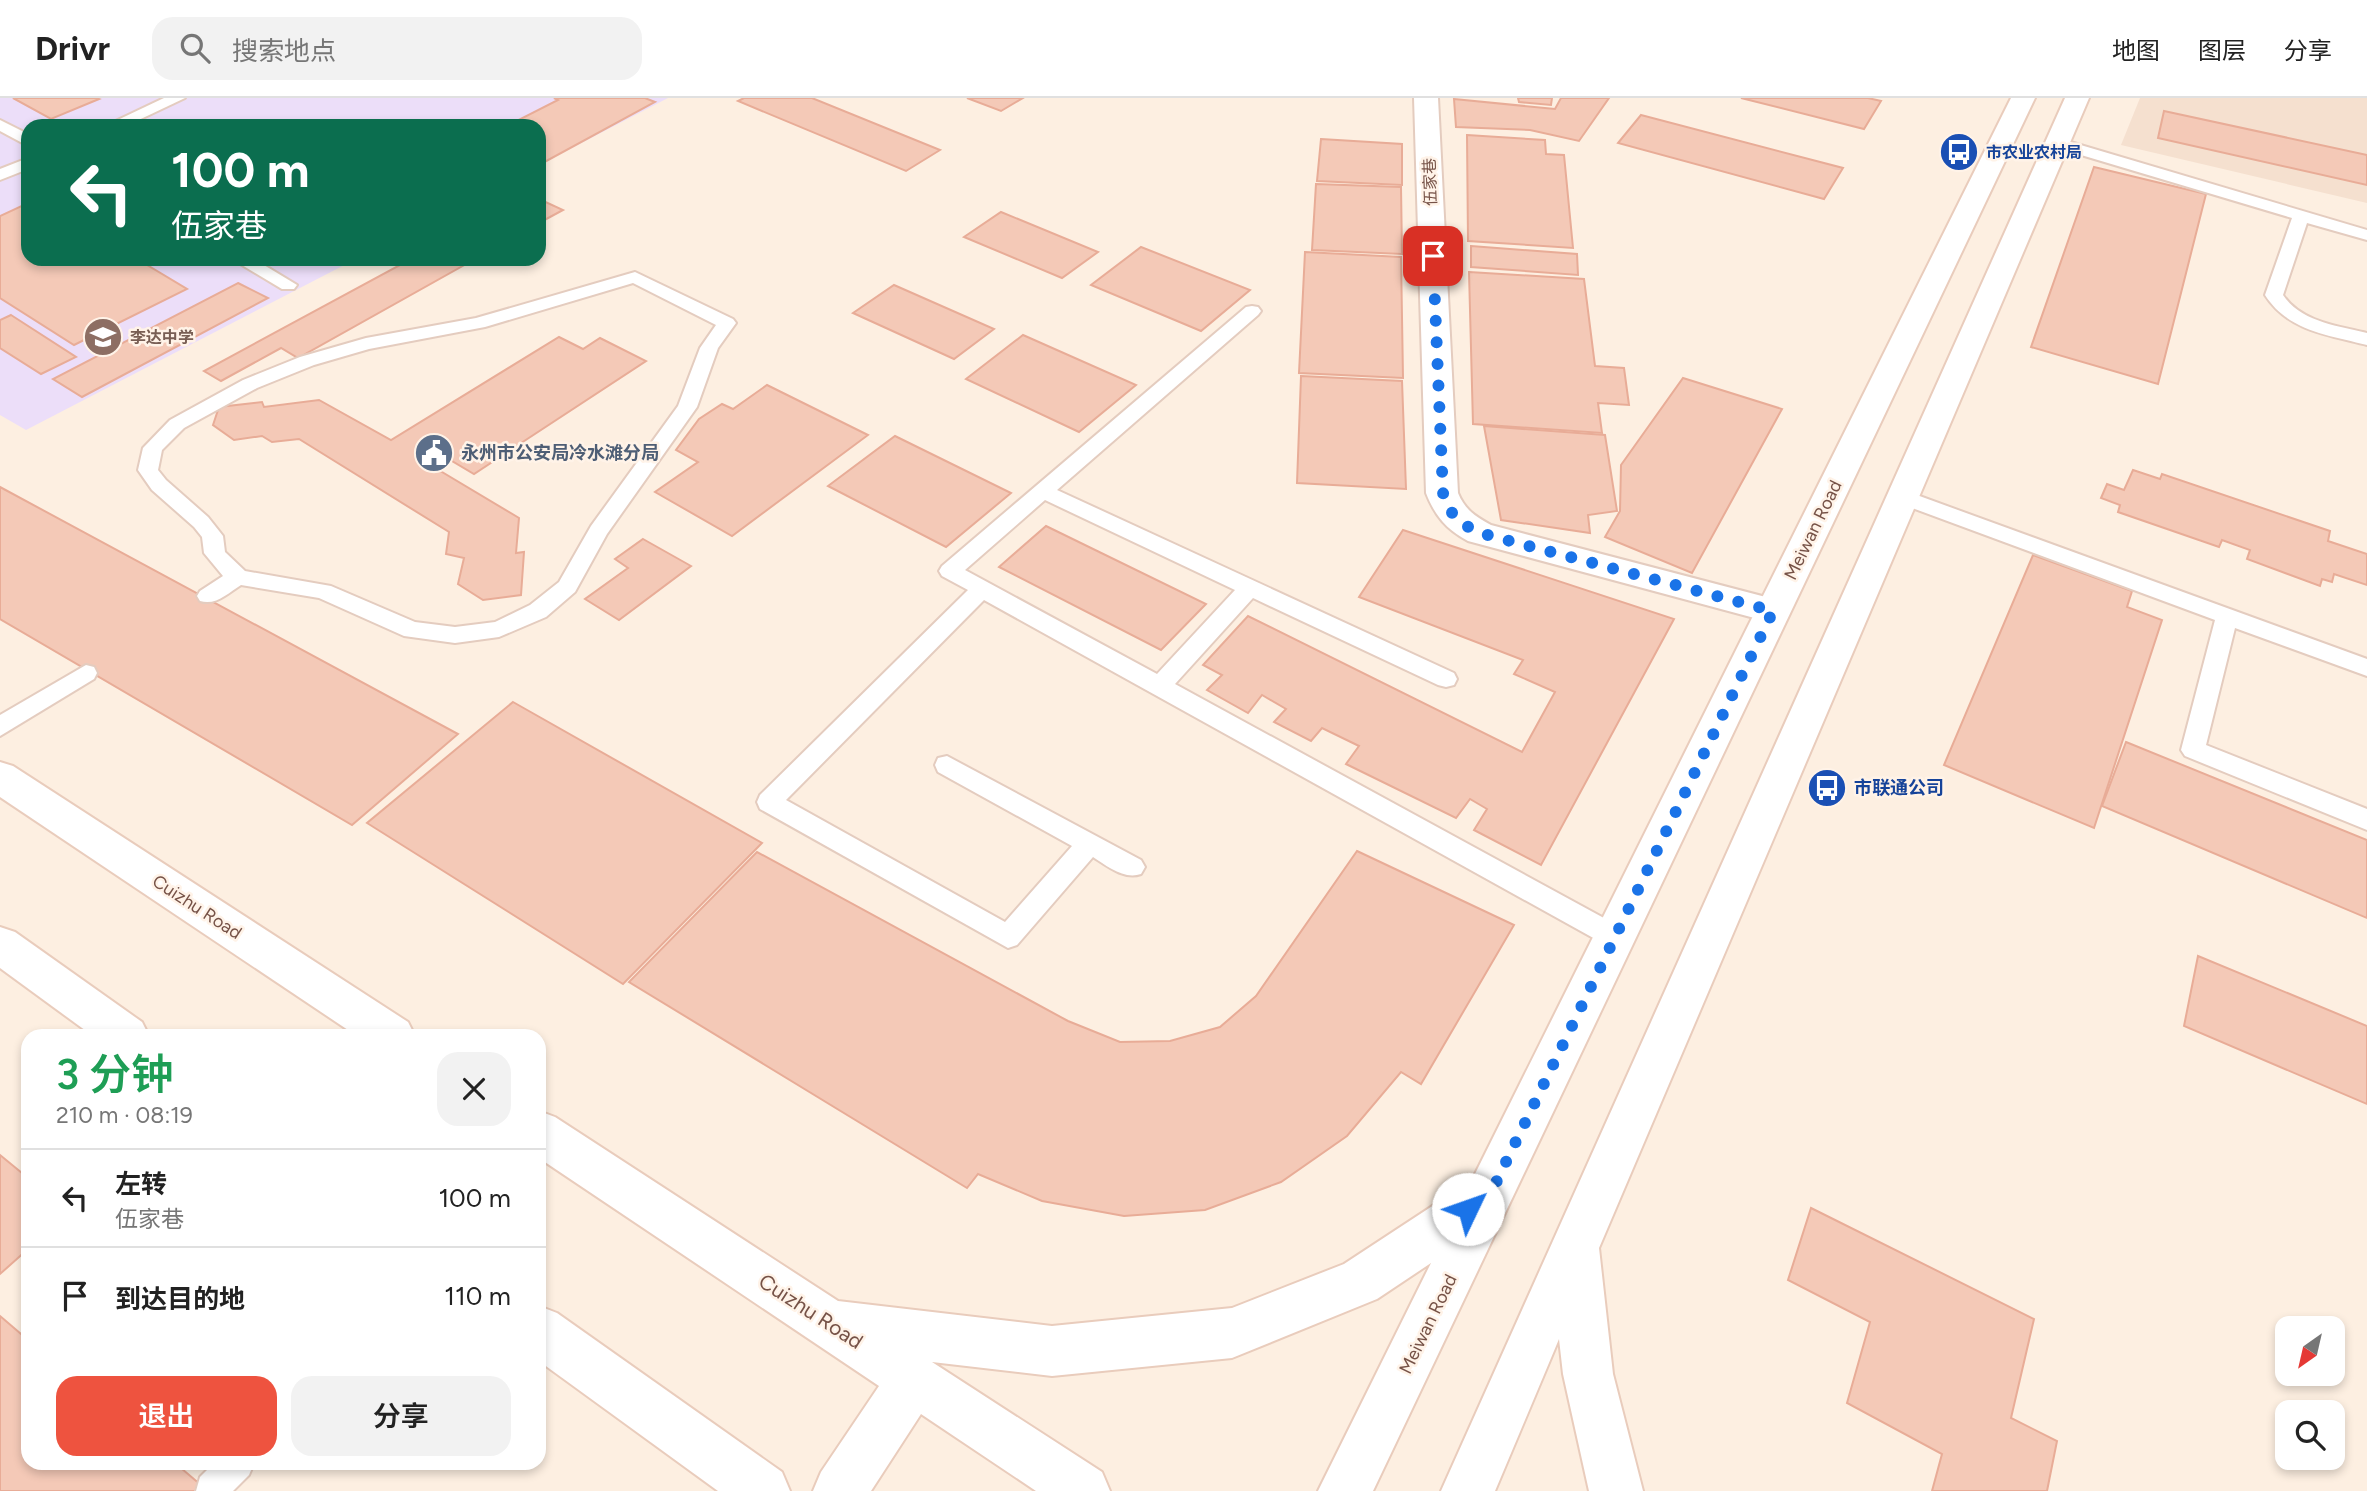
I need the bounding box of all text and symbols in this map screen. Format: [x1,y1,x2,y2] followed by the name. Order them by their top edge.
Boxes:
[152,17,642,80] search box
[35,29,110,68] text: Drivr
[176,29,214,67] icon: search
[232,35,336,67] text: 搜索地点
[2112,36,2160,65] text: 地图
[2198,36,2246,65] text: 图层
[2284,36,2332,65] text: 分享
[1938,131,1980,173] bus stop icon: 市农业农村局
[171,140,310,199] text: 100 m
[1986,143,2082,162] place label: 市农业农村局
[56,147,147,238] icon: left
[1420,158,1440,206] street label: 伍家巷
[171,207,267,245] text: 伍家巷
[1403,226,1463,286] pin
[1414,237,1452,275] icon: arrive
[82,316,124,358] school or university icon: 李达中学
[130,328,194,347] place label: 李达中学
[413,432,455,474] public building icon: 永州市公安局冷水滩分局
[461,442,659,464] place label: 永州市公安局冷水滩分局
[1779,477,1847,583] street label: Meiwan Road
[1806,767,1848,809] bus stop icon: 市联通公司
[1854,777,1944,799] place label: 市联通公司
[148,870,246,944] street label: Cuizhu Road
[56,1049,173,1100] text: 3 分钟
[437,1052,511,1126] button: close
[56,1101,193,1129] text: 210 m · 08:19
[115,1168,167,1200] text: 左转
[1431,1172,1505,1246] position arrow
[56,1179,94,1217] icon: left
[438,1182,511,1214] text: 100 m
[115,1205,184,1233] text: 伍家巷
[754,1268,868,1354] street label: Cuizhu Road
[1394,1271,1462,1377] street label: Meiwan Road
[56,1277,94,1315] icon: arrive
[444,1280,511,1312] text: 110 m
[115,1283,245,1315] text: 到达目的地
[2275,1316,2345,1386] north arrow
[2275,1316,2345,1470] map controls
[56,1376,277,1456] button: 退出
[291,1376,511,1456] button: 分享
[2275,1400,2345,1470] button: search

